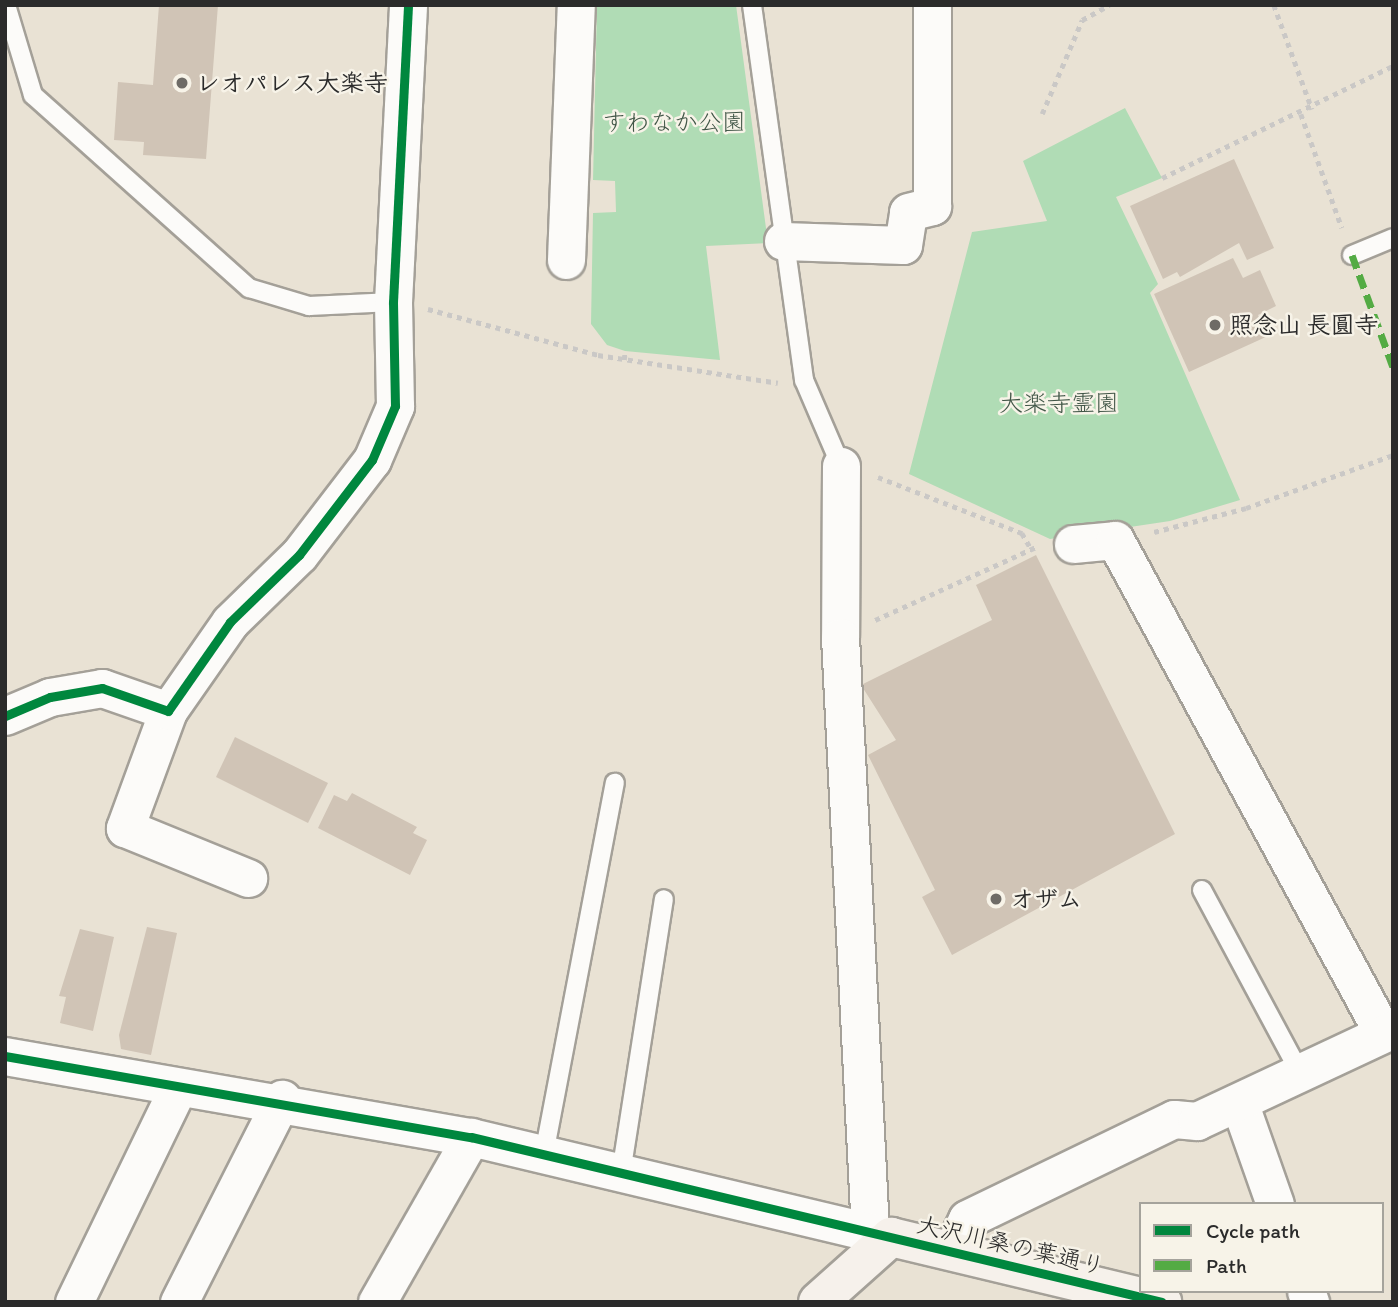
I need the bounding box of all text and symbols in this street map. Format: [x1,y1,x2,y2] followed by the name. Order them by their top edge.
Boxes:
[196,69,388,97] place label: レオパレス大楽寺
[174,75,190,91] marker: レオパレス大楽寺
[602,108,746,136] park label: すわなか公園
[1229,311,1378,339] place label: 照念山 長圓寺
[1207,317,1223,333] marker: 照念山 長圓寺
[999,389,1119,417] park label: 大楽寺霊園
[1010,885,1082,913] place label: オザム
[988,891,1004,907] marker: オザム
[1139,1202,1384,1293] legend
[914,1209,1108,1281] street label: 大沢川桑の葉通り
[1206,1218,1300,1243] text: Cycle path
[1206,1253,1247,1278] text: Path

